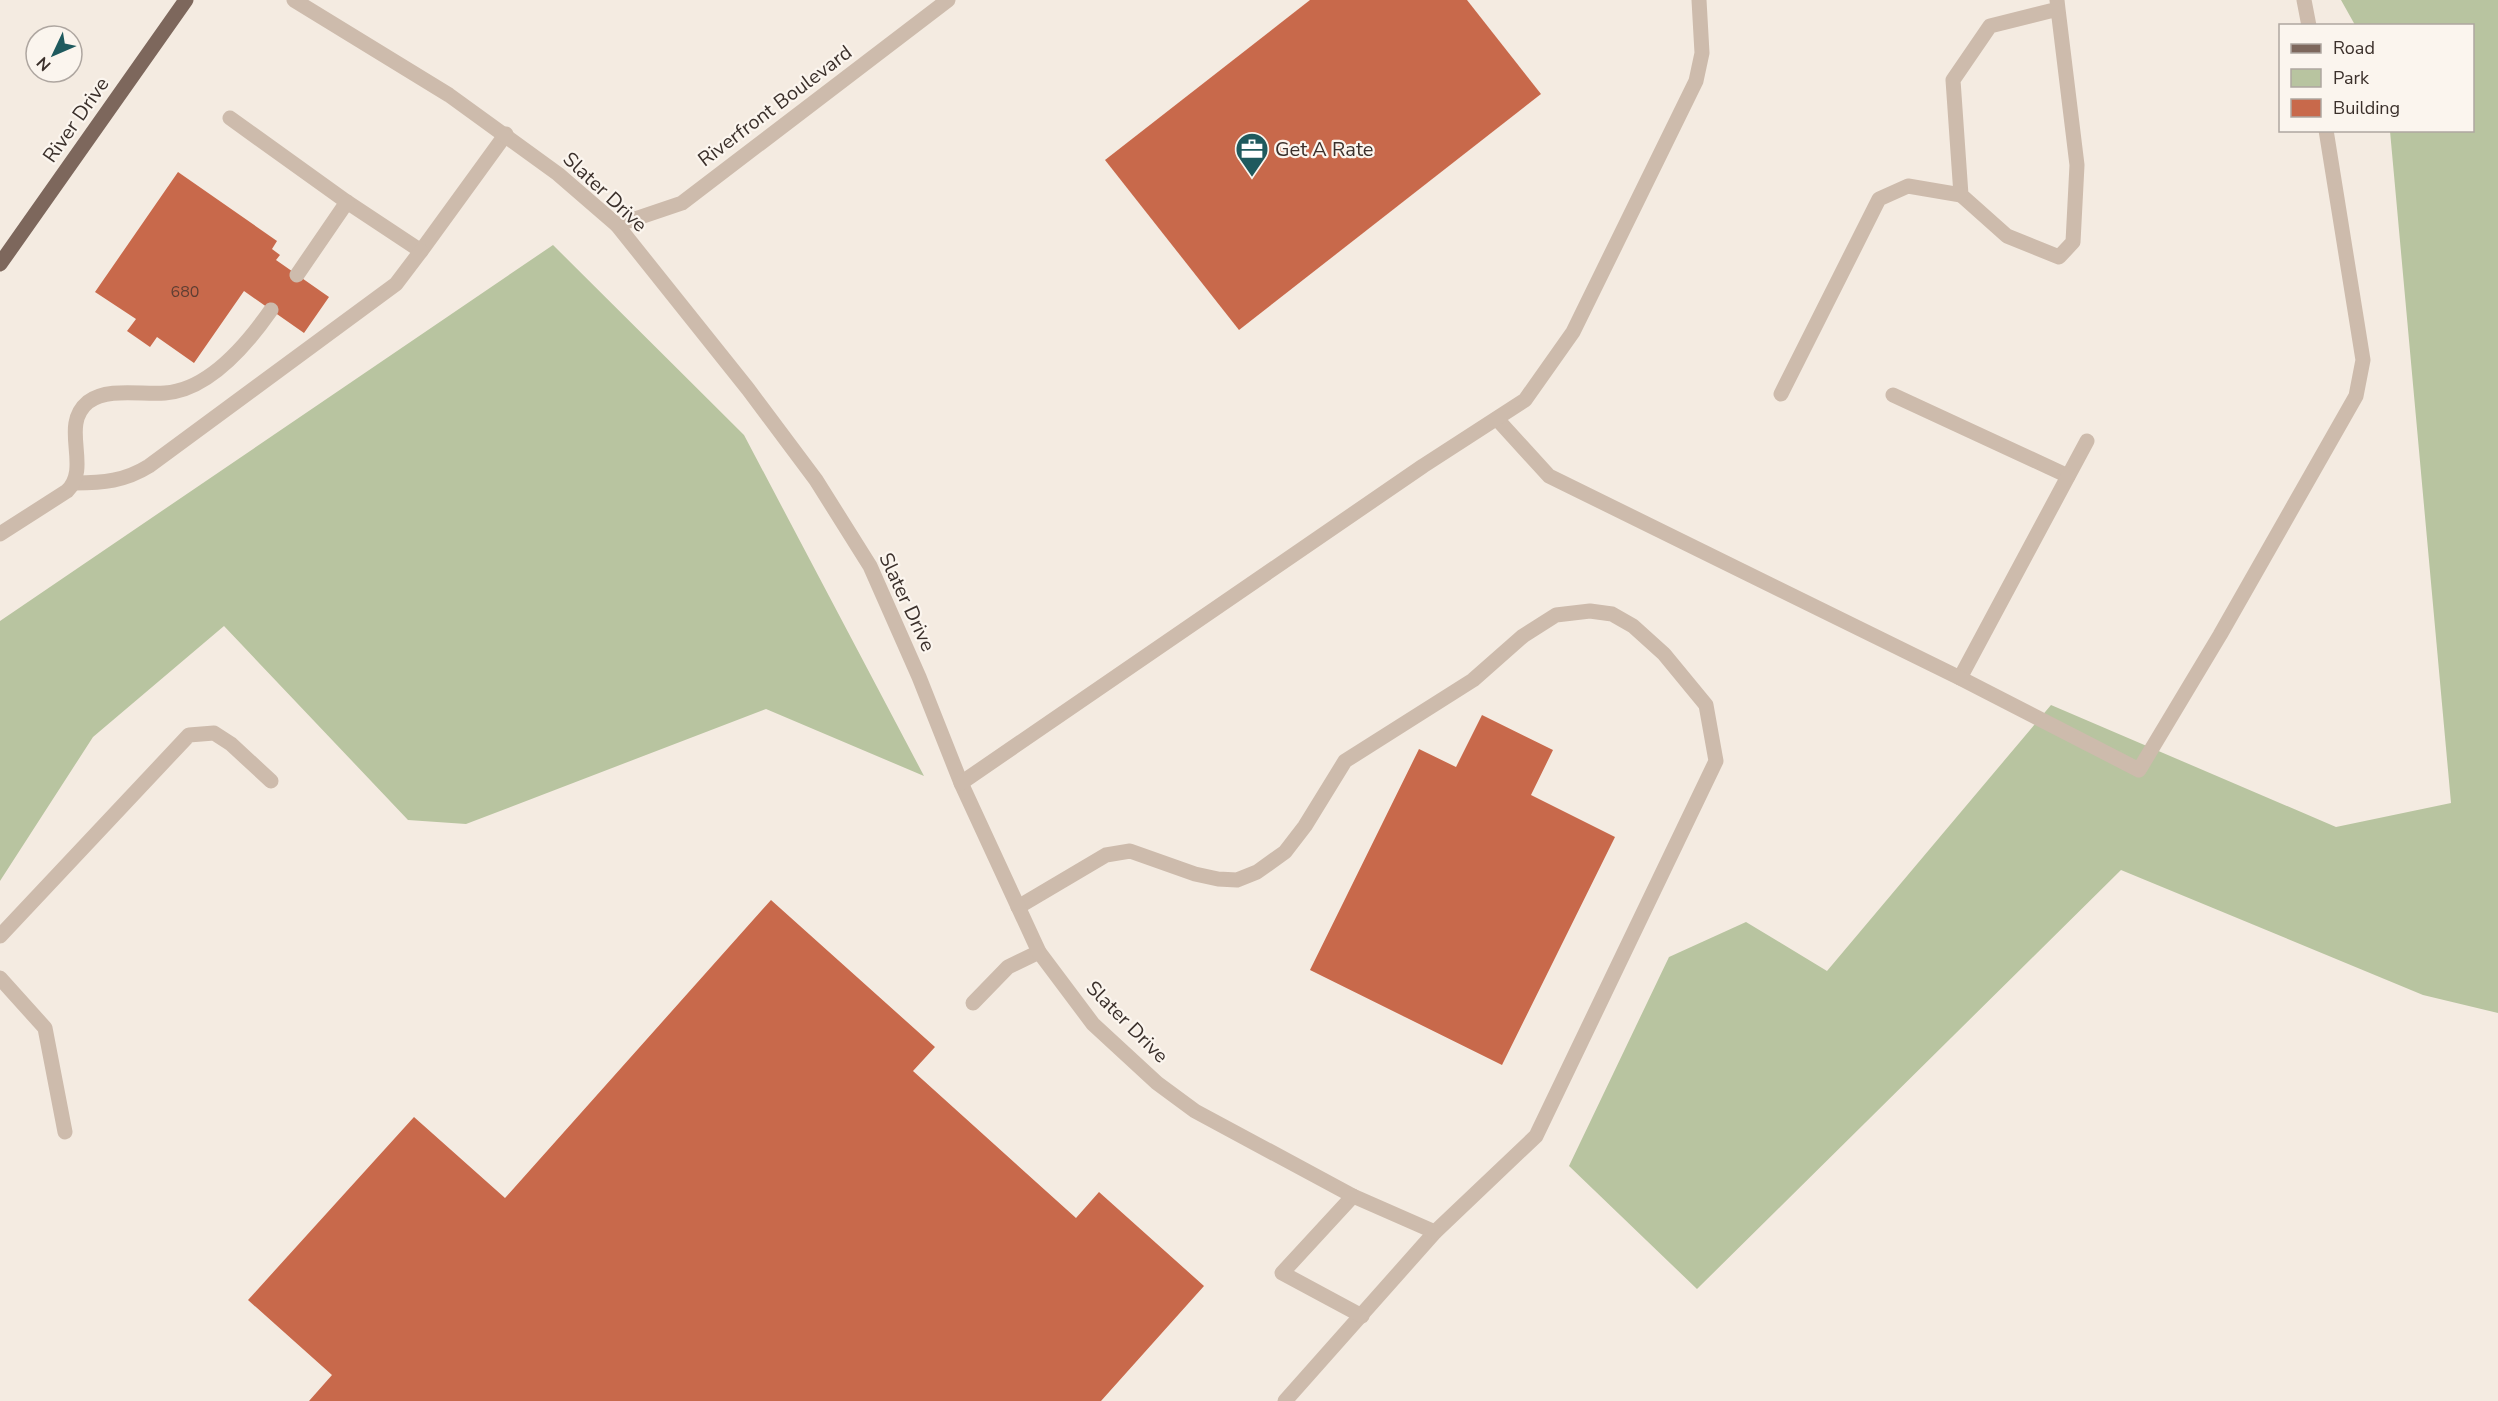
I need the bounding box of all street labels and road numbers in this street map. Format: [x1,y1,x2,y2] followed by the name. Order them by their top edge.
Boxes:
[692,39,858,173] street label: Riverfront Boulevard
[37,72,115,168] street label: River Drive
[557,146,653,238] street label: Slater Drive
[872,548,942,656] street label: Slater Drive
[1080,975,1174,1069] street label: Slater Drive

